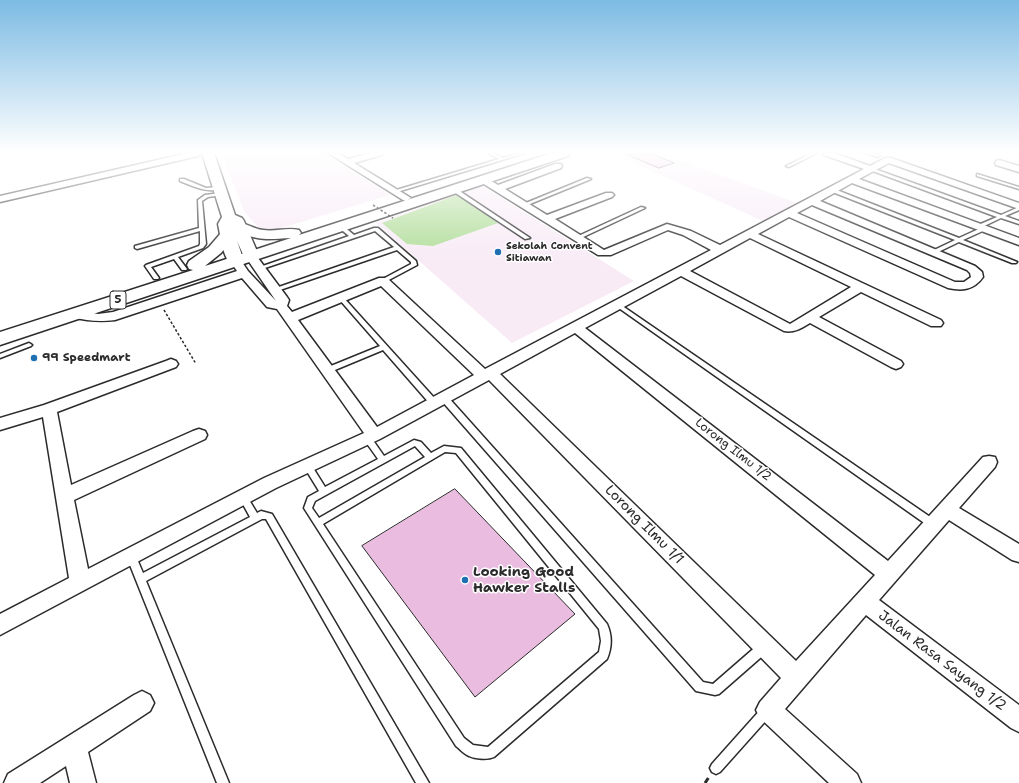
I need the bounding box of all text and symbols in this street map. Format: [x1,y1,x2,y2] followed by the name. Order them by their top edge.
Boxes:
[506,240,593,264] place label: Sekolah Convent Sitiawan
[493,247,503,257] marker: Sekolah Convent Sitiawan
[110,291,126,309] road number: 5
[42,351,131,365] place label: 99 Speedmart
[29,353,39,363] marker: 99 Speedmart
[692,416,774,484] street label: Lorong Ilmu 1/2
[601,482,687,568] street label: Lorong Ilmu 1/1
[473,564,575,596] place label: Looking Good Hawker Stalls
[460,575,470,585] marker: Looking Good Hawker Stalls
[875,607,1009,715] street label: Jalan Rasa Sayang 1/2

